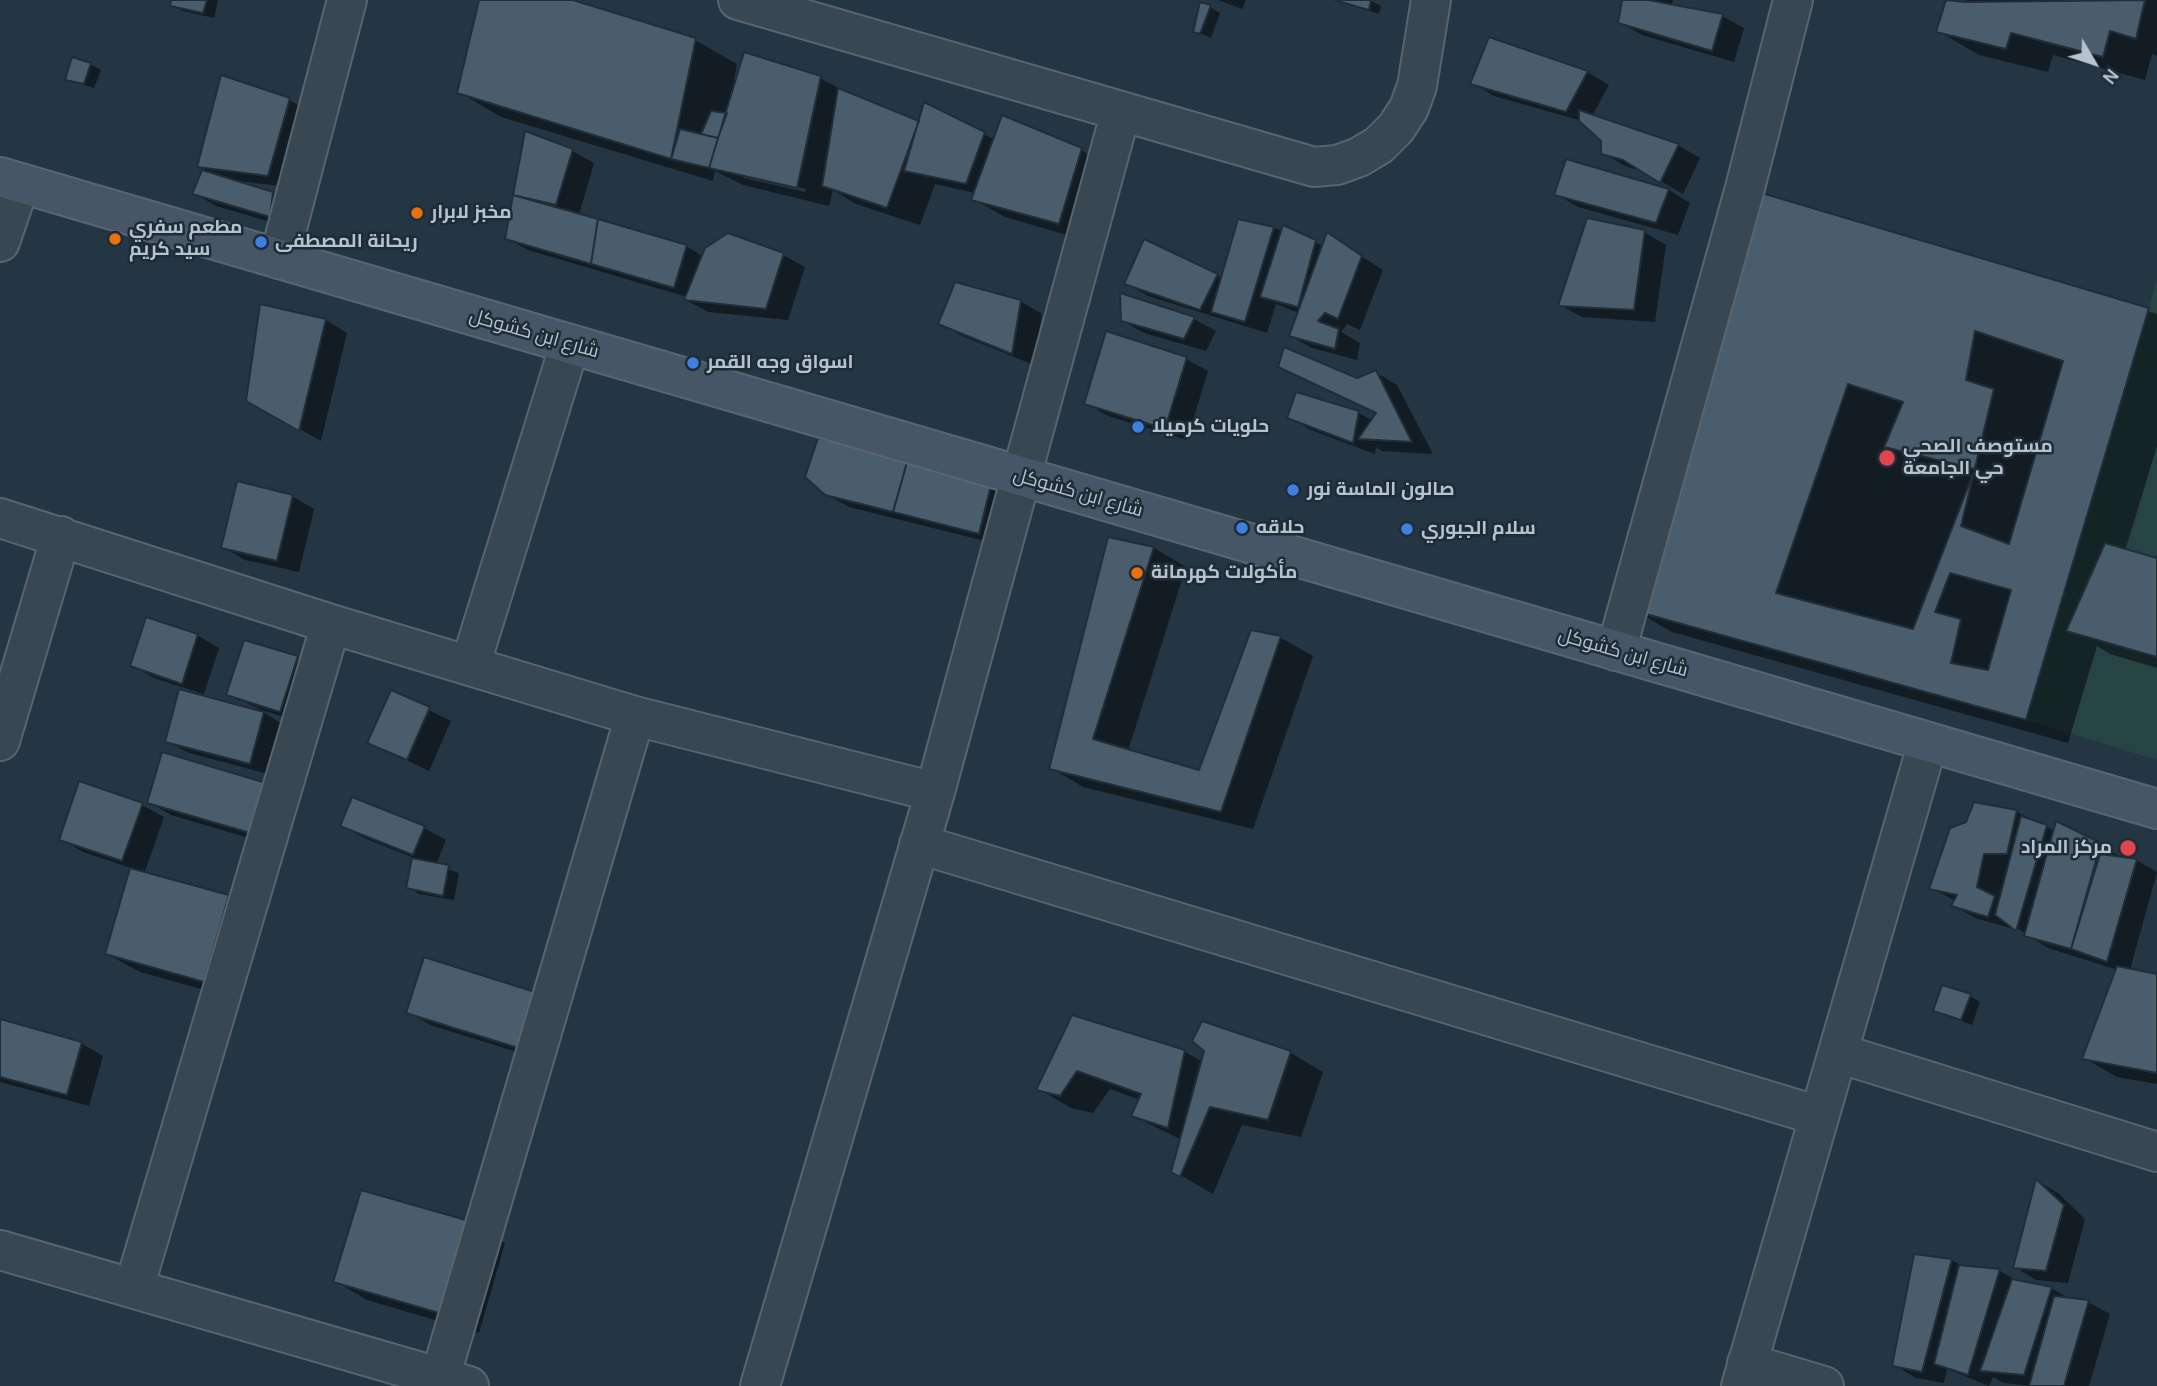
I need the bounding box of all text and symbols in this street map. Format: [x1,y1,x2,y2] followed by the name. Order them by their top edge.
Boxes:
[2059,28,2129,98] north arrow
[2097,64,2123,88] text: N
[431,202,512,224] place label: مخبز لابرار
[409,205,425,221] marker: مخبز لابرار
[129,217,242,261] place label: مطعم سفري سيد كريم
[107,231,123,247] marker: مطعم سفري سيد كريم
[275,231,418,253] place label: ريحانة المصطفى
[253,234,269,250] marker: ريحانة المصطفى
[467,305,601,363] street label: شارع ابن كشوكل
[707,352,853,374] place label: اسواق وجه القمر
[685,355,701,371] marker: اسواق وجه القمر
[1152,416,1269,438] place label: حلويات كرميلا
[1130,419,1146,435] marker: حلويات كرميلا
[1903,436,2053,480] place label: مستوصف الصحي حي الجامعة
[1877,448,1897,468] marker: مستوصف الصحي حي الجامعة
[1011,464,1145,522] street label: شارع ابن كشوكل
[1307,479,1455,501] place label: صالون الماسة نور
[1285,482,1301,498] marker: صالون الماسة نور
[1256,517,1304,539] place label: حلاقه
[1421,518,1536,540] place label: سلام الجبوري
[1234,520,1250,536] marker: حلاقه
[1399,521,1415,537] marker: سلام الجبوري
[1151,562,1297,584] place label: مأكولات كهرمانة
[1129,565,1145,581] marker: مأكولات كهرمانة
[1556,624,1690,682] street label: شارع ابن كشوكل
[2021,837,2112,859] place label: مركز المراد
[2118,838,2138,858] marker: مركز المراد

